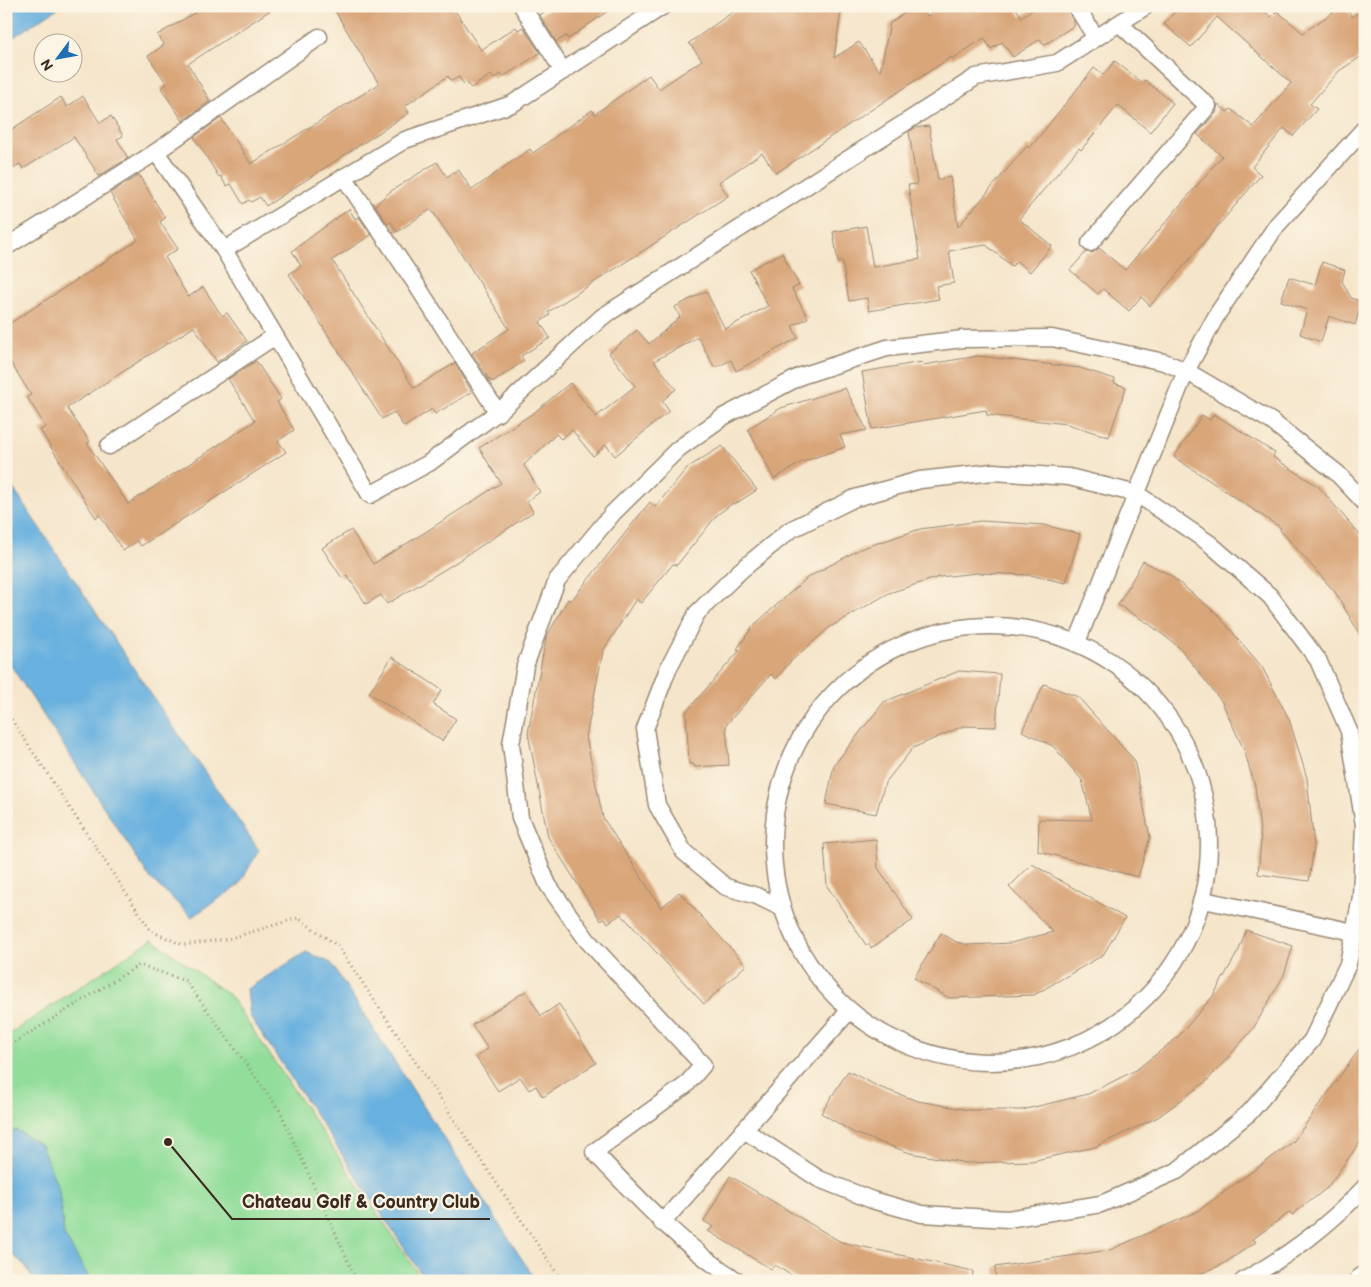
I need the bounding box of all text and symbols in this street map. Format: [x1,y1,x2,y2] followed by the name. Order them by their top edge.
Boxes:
[32,32,82,82] north arrow
[37,56,57,74] text: N
[232,1186,490,1219] callout: Chateau Golf & Country Club
[242,1192,480,1213] text: Chateau Golf & Country Club

